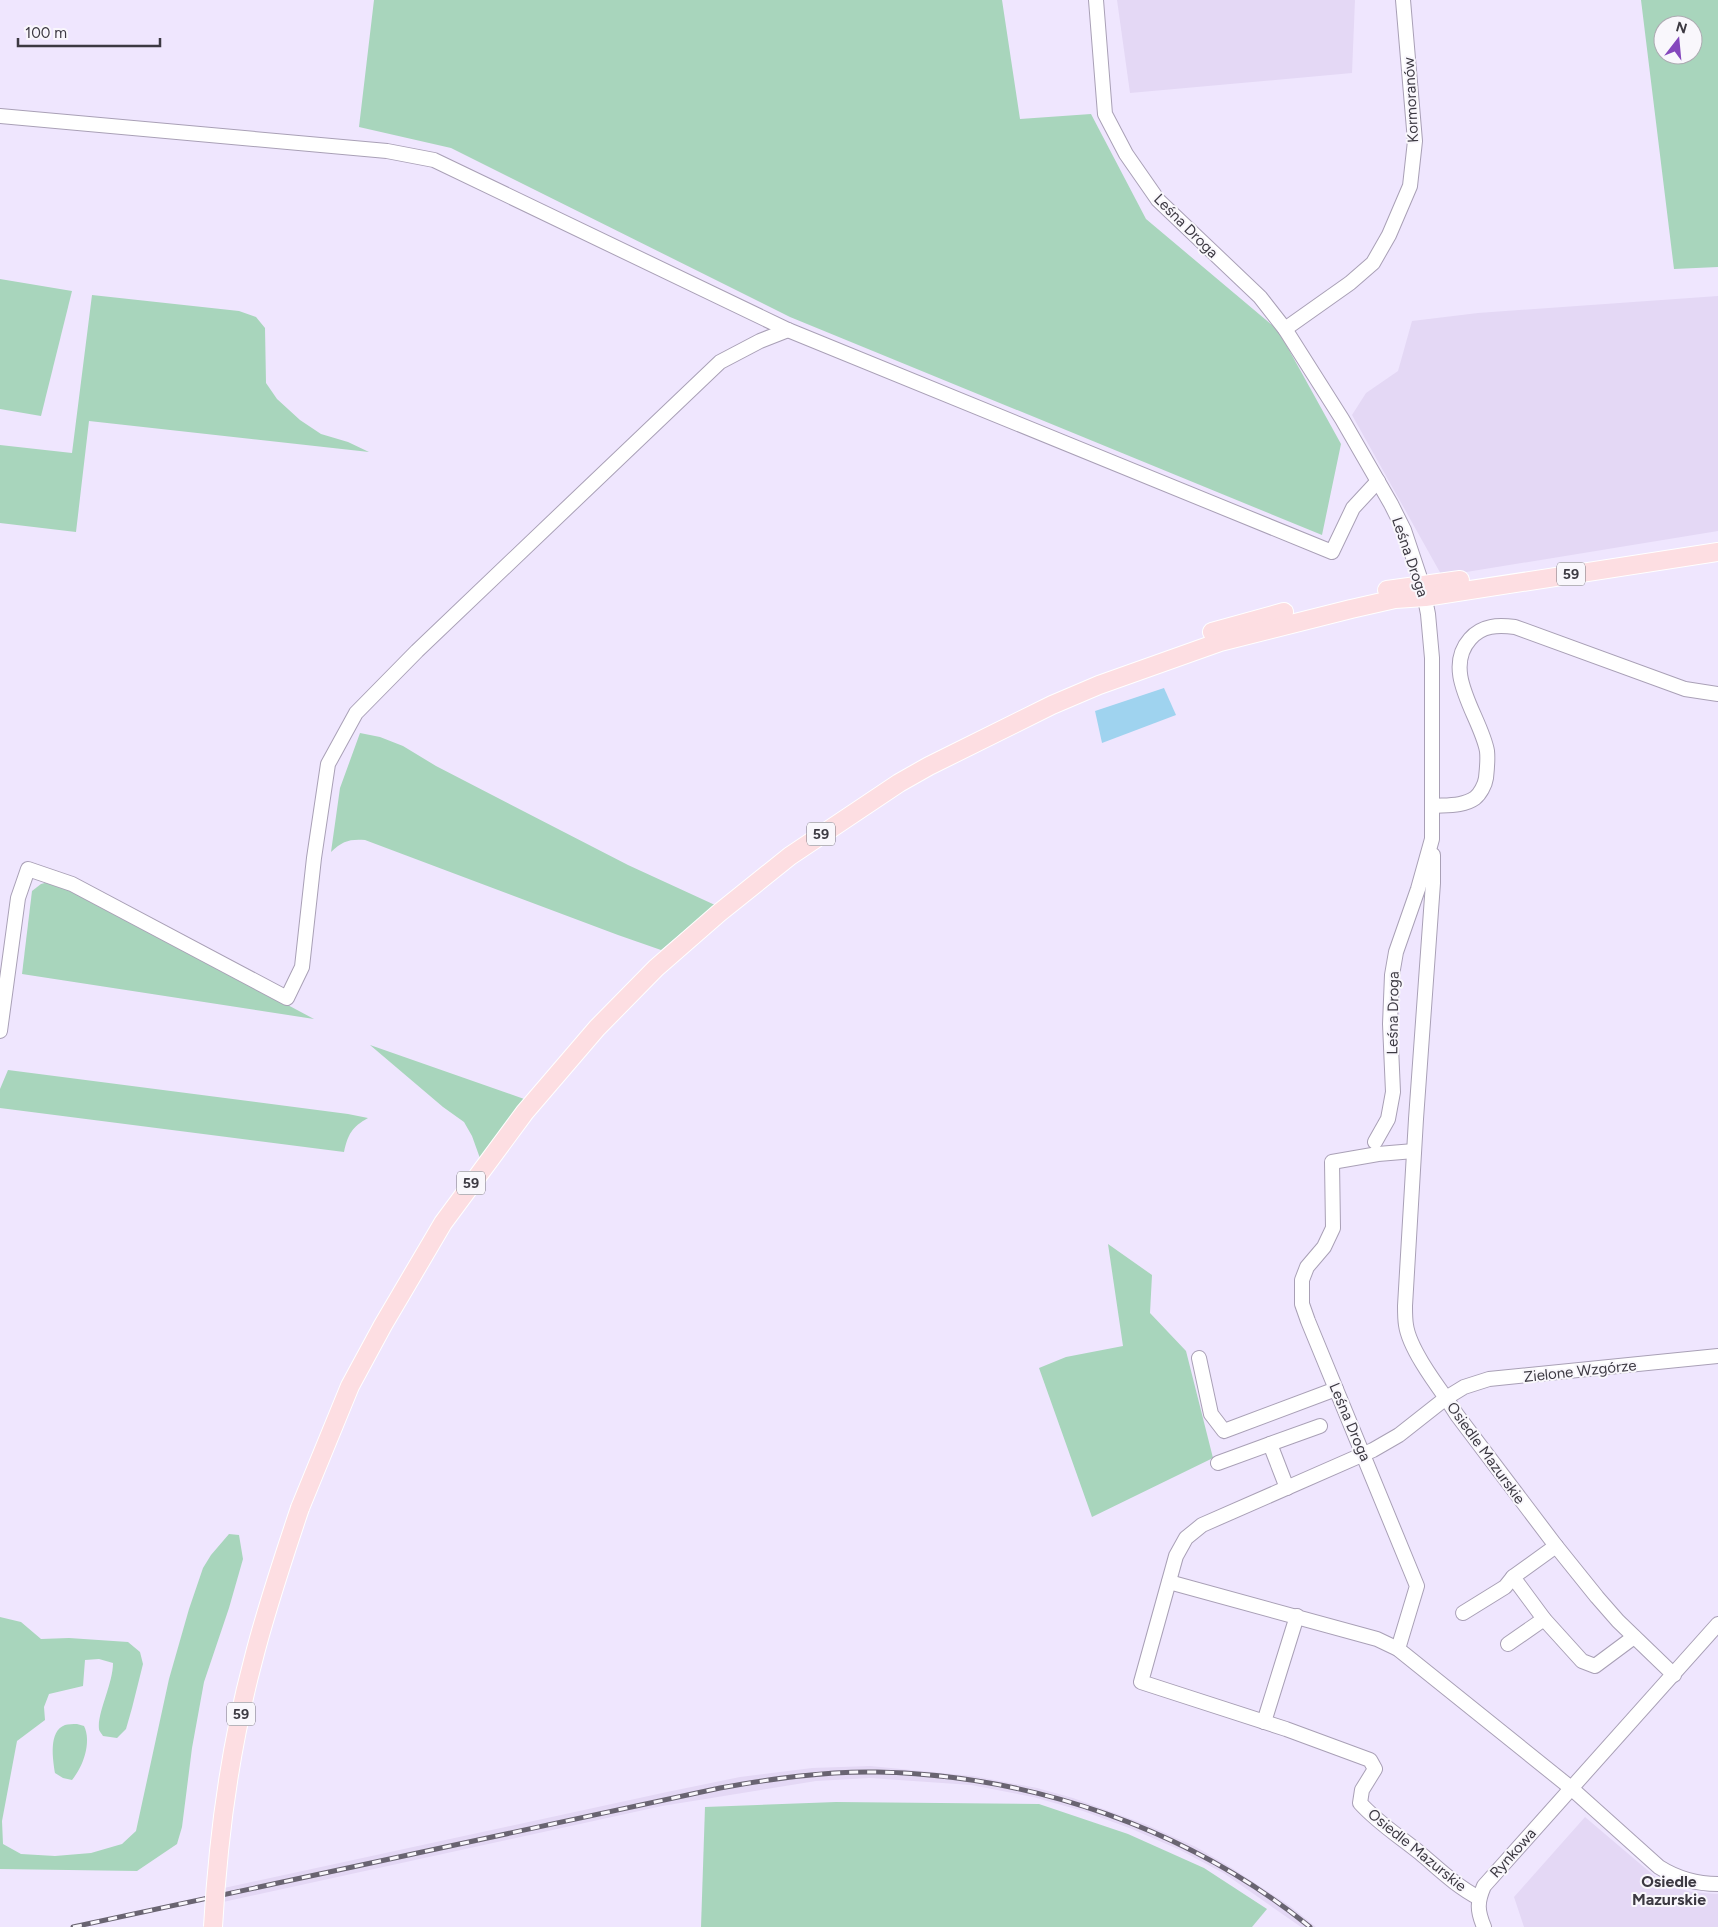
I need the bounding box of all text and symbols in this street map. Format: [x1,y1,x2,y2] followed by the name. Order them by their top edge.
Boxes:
[18,15,160,47] scale bar
[1653,15,1703,65] north arrow
[1674,18,1689,38] text: N
[25,24,67,42] text: 100 m
[1400,57,1422,143] street label: Kormoranów
[1150,190,1222,262] street label: Leśna Droga
[1388,515,1432,599] street label: Leśna Droga
[1557,562,1585,586] road number: 59
[807,822,835,846] road number: 59
[1383,971,1403,1055] street label: Leśna Droga
[457,1172,485,1194] road number: 59
[1523,1356,1637,1386] street label: Zielone Wzgórze
[1325,1380,1375,1464] street label: Leśna Droga
[1443,1399,1529,1507] street label: Osiedle Mazurskie
[227,1702,255,1726] road number: 59
[1364,1805,1470,1895] street label: Osiedle Mazurskie
[1486,1825,1540,1881] street label: Rynkowa
[1632,1872,1706,1909] district label: Osiedle Mazurskie

